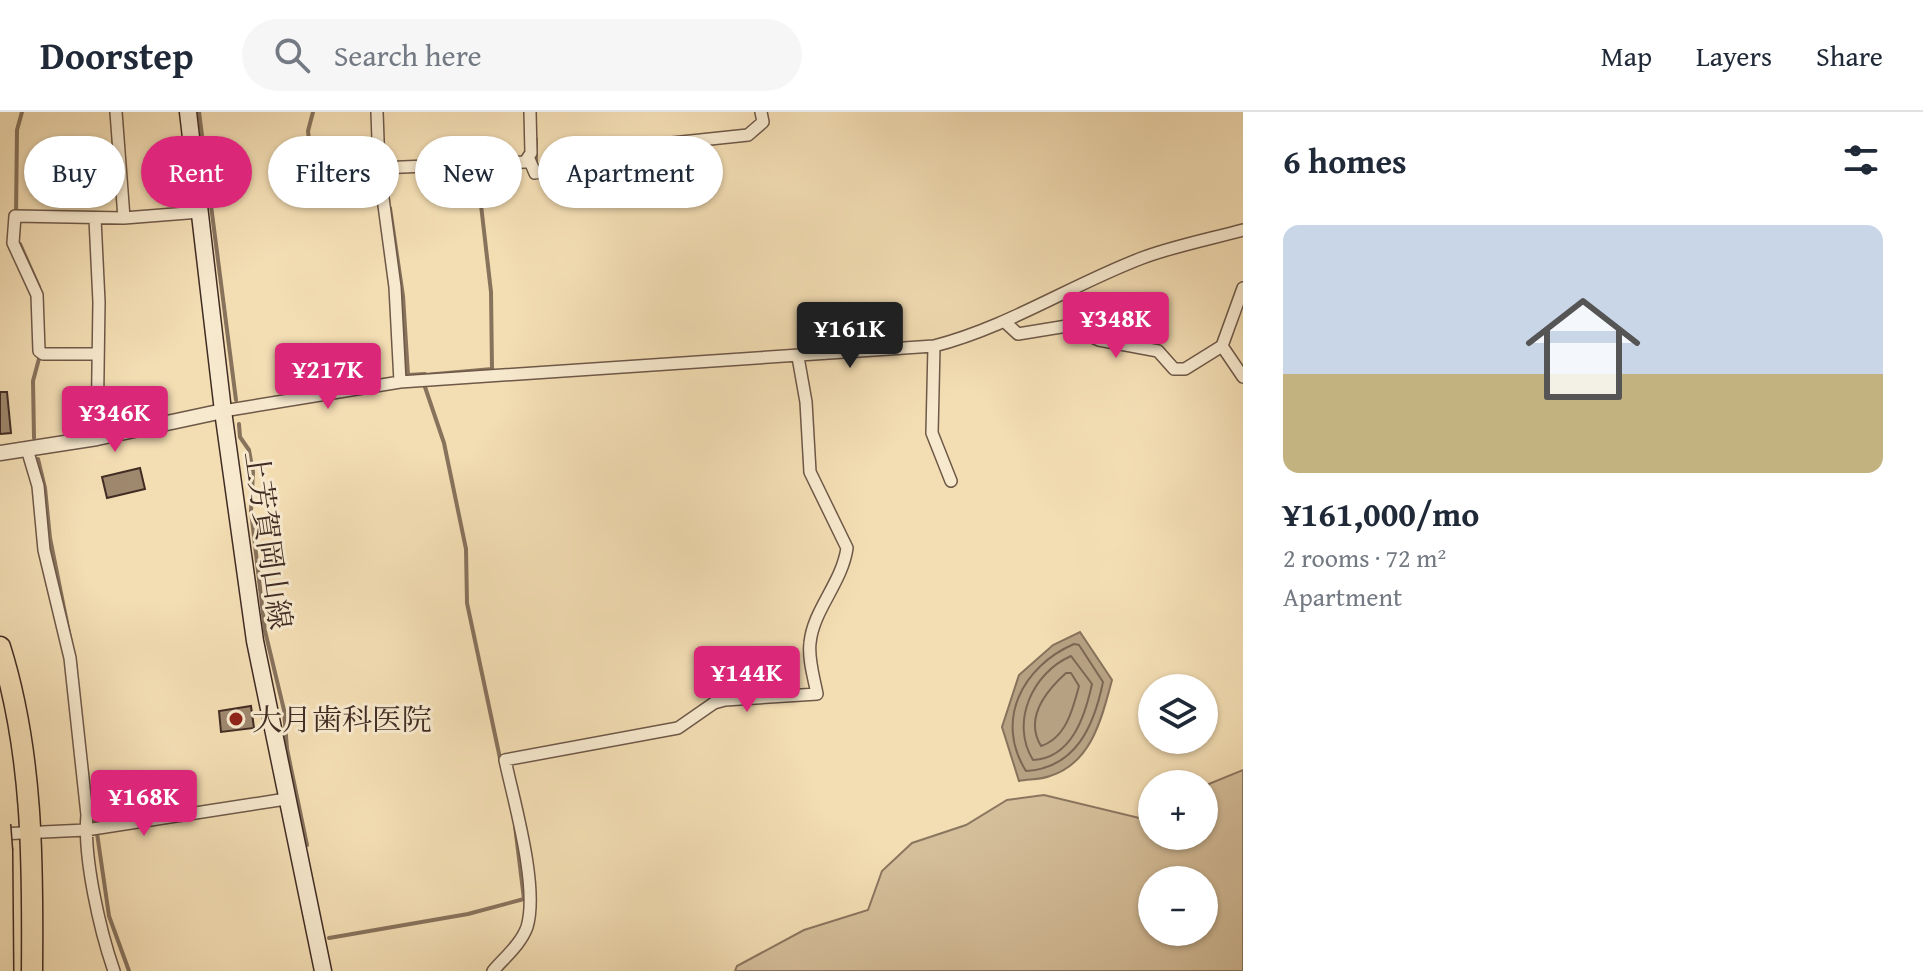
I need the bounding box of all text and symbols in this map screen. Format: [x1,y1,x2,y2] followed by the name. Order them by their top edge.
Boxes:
[242,19,802,91] search box
[40,27,194,83] text: Doorstep
[270,33,314,77] icon: search
[334,33,482,77] text: Search here
[1601,35,1652,76] text: Map
[1696,35,1772,76] text: Layers
[1816,35,1883,76] text: Share
[24,136,125,208] chip: Buy
[141,136,252,208] chip: Rent
[268,136,399,208] chip: Filters
[415,136,522,208] chip: New
[538,136,723,208] chip: Apartment
[1283,136,1407,185] text: 6 homes
[1839,138,1883,182] icon: filters
[1511,277,1655,421] icon: home
[1060,292,1172,360] pin: ¥348K
[1081,298,1151,337] text: ¥348K
[794,302,906,370] pin: ¥161K
[815,308,885,347] text: ¥161K
[272,343,384,411] pin: ¥217K
[293,349,363,388] text: ¥217K
[59,386,171,454] pin: ¥346K
[80,392,150,431] text: ¥346K
[235,448,303,632] street label: 上芳賀岡山線
[1283,489,1479,538] text: ¥161,000/mo
[1283,538,1446,577] text: 2 rooms · 72 m²
[1283,577,1402,616] text: Apartment
[691,646,803,714] pin: ¥144K
[712,652,782,691] text: ¥144K
[1138,674,1218,946] map controls
[1138,674,1218,754] button: layers
[252,697,432,741] place label: 大月歯科医院
[227,710,245,728] marker: 大月歯科医院
[88,770,200,838] pin: ¥168K
[1138,770,1218,850] button: +
[109,776,179,815] text: ¥168K
[1138,866,1218,946] button: −

